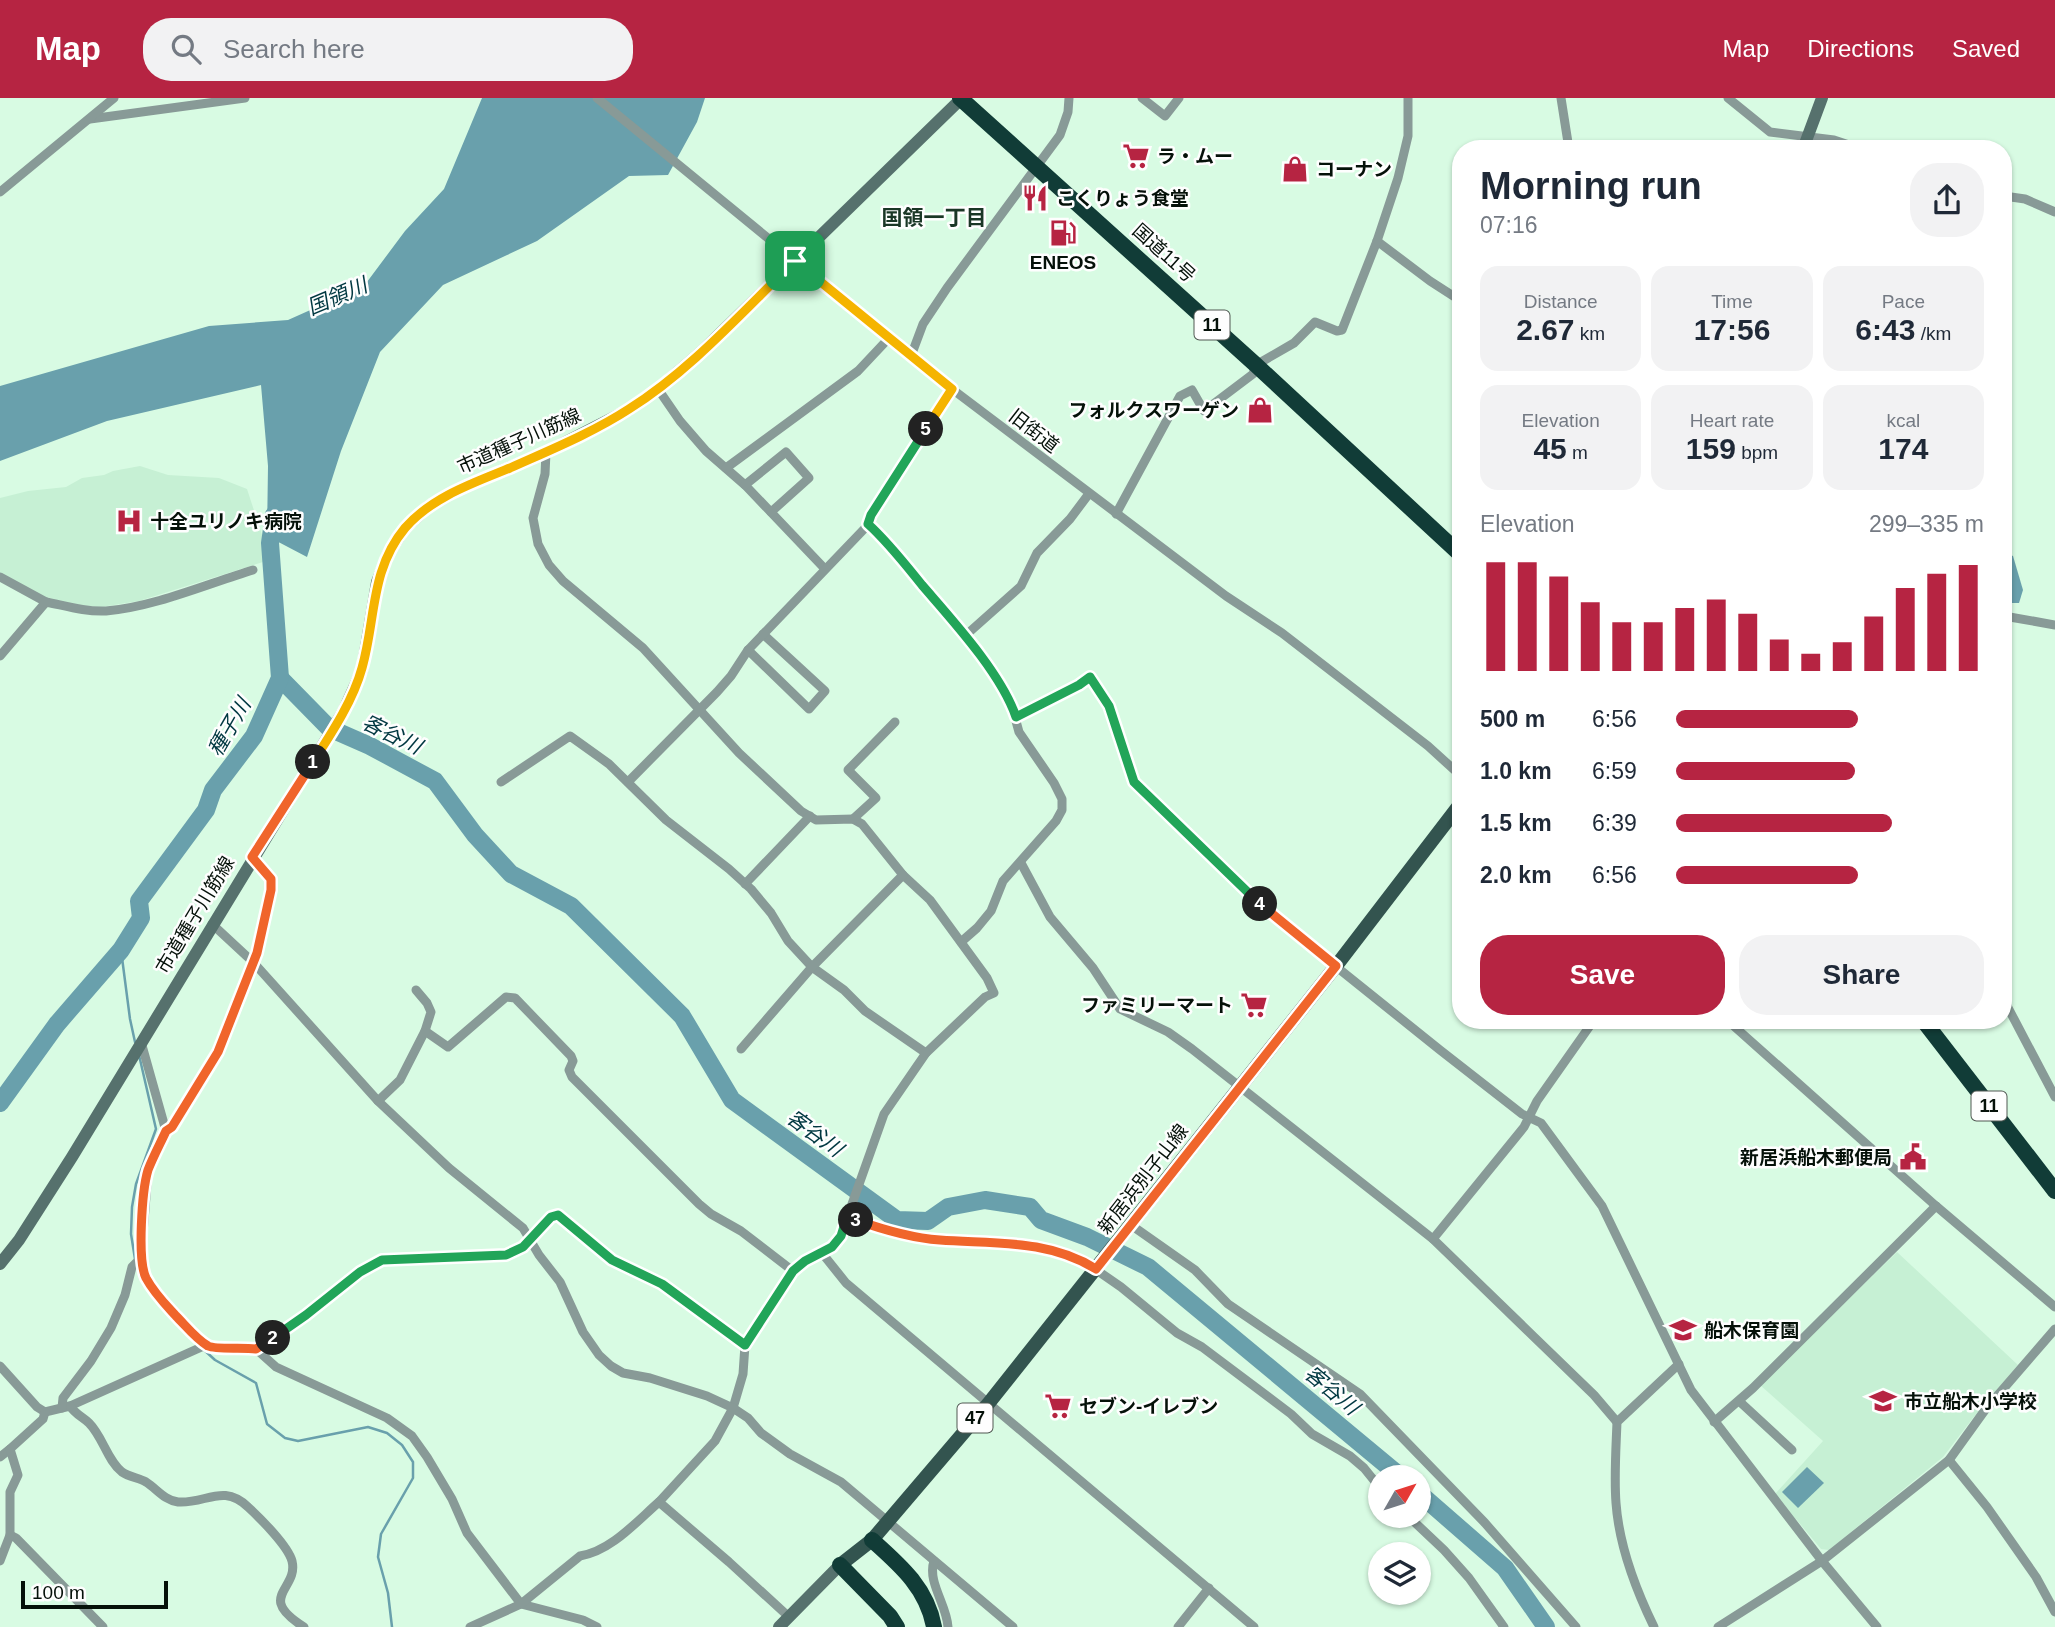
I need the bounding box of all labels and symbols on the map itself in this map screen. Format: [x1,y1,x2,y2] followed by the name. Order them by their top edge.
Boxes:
[1121,141,1151,171] supermarket icon: ラ・ムー
[1157,146,1233,167] place label: ラ・ムー
[1280,154,1310,184] shop icon: コーナン
[1316,159,1392,180] place label: コーナン
[1020,183,1050,213] restaurant icon: こくりょう食堂
[1056,188,1189,209] place label: こくりょう食堂
[882,206,987,229] district label: 国領一丁目
[1048,218,1078,248] fuel station icon: ENEOS
[1128,220,1200,286] street label: 国道11号
[765,231,825,291] pin
[1030,252,1096,273] place label: ENEOS
[304,272,372,319] water label: 国領川
[1194,310,1230,340] road number: 11
[1245,395,1275,425] shop icon: フォルクスワーゲン
[1069,400,1239,421] place label: フォルクスワーゲン
[454,404,584,478] street label: 市道種子川筋線
[1005,405,1063,457] street label: 旧街道
[908,412,944,446] pin: 5
[114,506,144,536] hospital icon: 十全ユリノキ病院
[150,511,302,532] place label: 十全ユリノキ病院
[203,692,256,760] water label: 種子川
[359,710,427,759] water label: 客谷川
[296,744,330,780] pin: 1
[152,853,238,977] street label: 市道種子川筋線
[1242,886,1278,922] pin: 4
[1239,990,1269,1020] supermarket icon: ファミリーマート
[1081,995,1233,1016] place label: ファミリーマート
[1972,1091,2007,1121] road number: 11
[783,1105,849,1162] water label: 客谷川
[1094,1120,1192,1238] street label: 新居浜別子山線
[1898,1142,1928,1172] public building icon: 新居浜船木郵便局
[1740,1147,1892,1168] place label: 新居浜船木郵便局
[838,1202,874,1238] pin: 3
[1668,1315,1698,1345] school or university icon: 船木保育園
[256,1320,290,1356] pin: 2
[1704,1320,1799,1341] place label: 船木保育園
[1300,1361,1365,1420] water label: 客谷川
[1868,1386,1898,1416] school or university icon: 市立船木小学校
[1043,1391,1073,1421] supermarket icon: セブン-イレブン
[1904,1391,2037,1412] place label: 市立船木小学校
[1079,1396,1218,1417] place label: セブン-イレブン
[958,1404,992,1433] road number: 47
[1368,1465,1432,1528] north arrow
[21,1578,168,1610] scale bar

